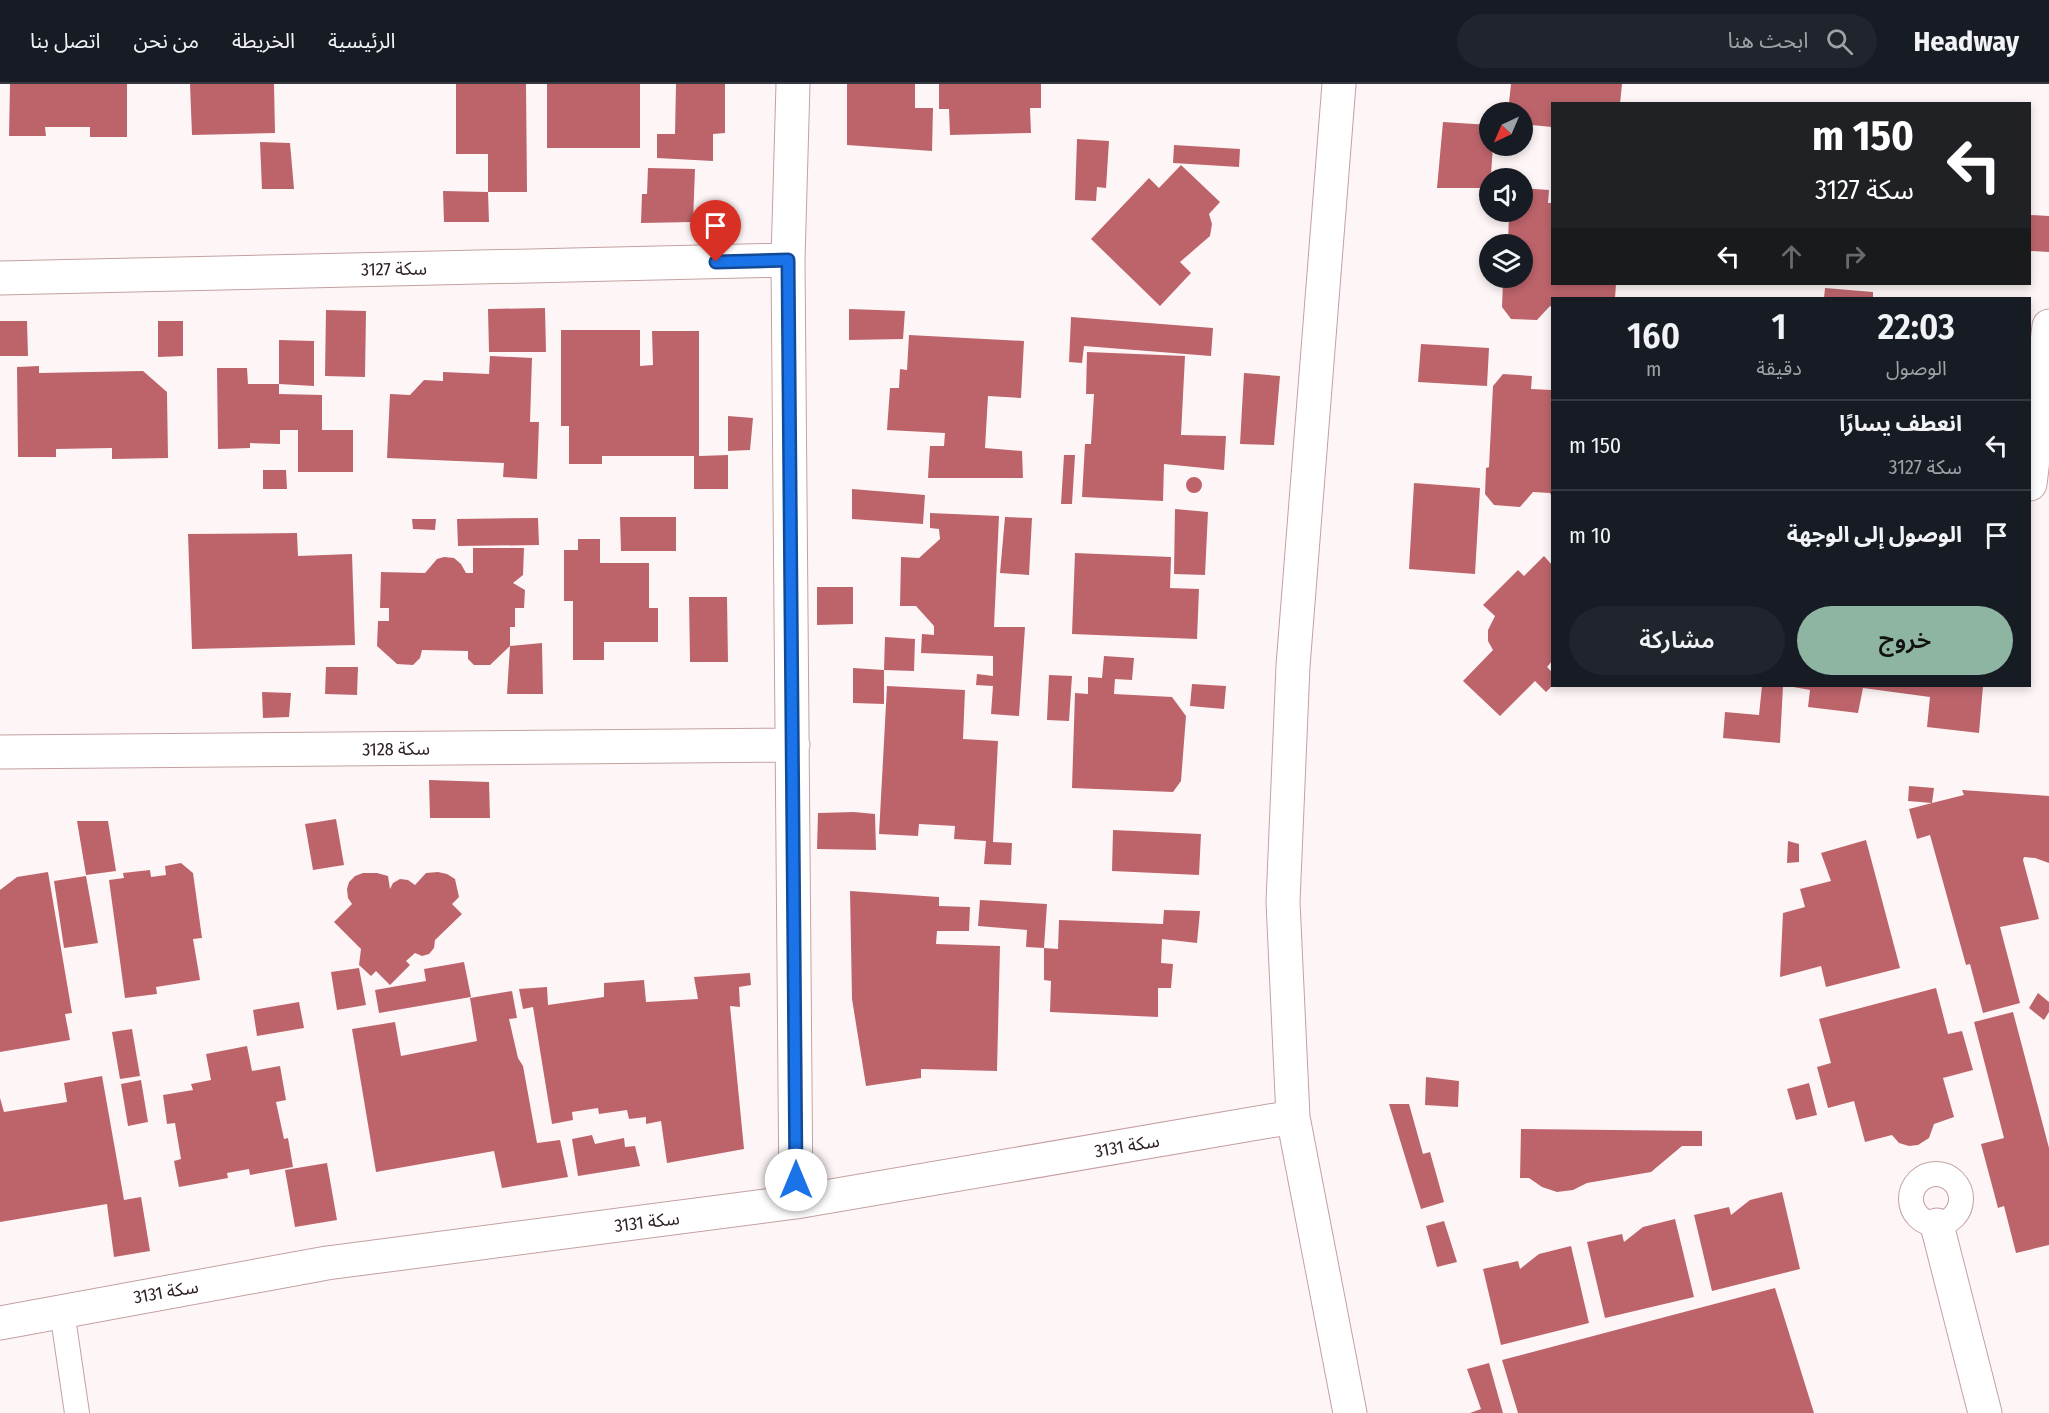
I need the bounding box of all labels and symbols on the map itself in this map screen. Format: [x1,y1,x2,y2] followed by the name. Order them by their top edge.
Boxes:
[1479,102,1533,156] north arrow
[690,200,741,262] pin
[361,257,427,281] street label: سكة 3127
[362,737,430,761] street label: سكة 3128
[1093,1129,1161,1163] street label: سكة 3131
[764,1148,828,1212] position arrow
[613,1207,681,1237] street label: سكة 3131
[132,1275,200,1309] street label: سكة 3131

